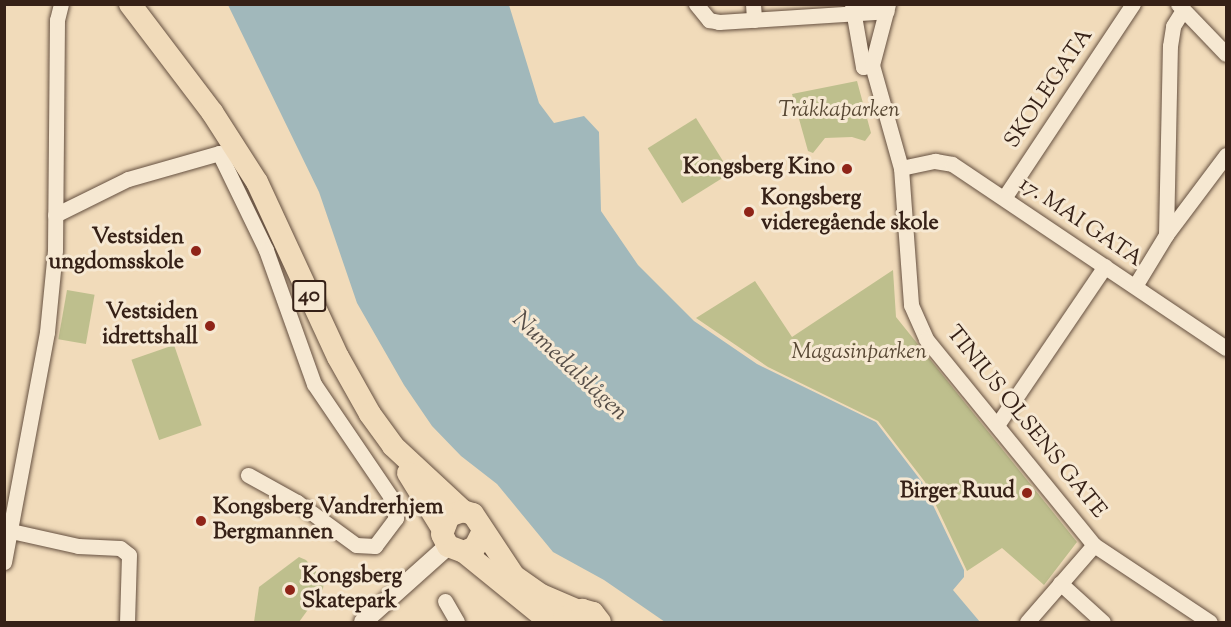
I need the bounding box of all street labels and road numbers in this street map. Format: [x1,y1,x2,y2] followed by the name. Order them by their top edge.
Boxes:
[1000,24,1100,154] street label: SKOLEGATA
[1013,172,1147,274] street label: 17. MAI GATA
[291,278,327,314] road number: 40
[939,322,1111,524] street label: TINIUS OLSENS GATE

